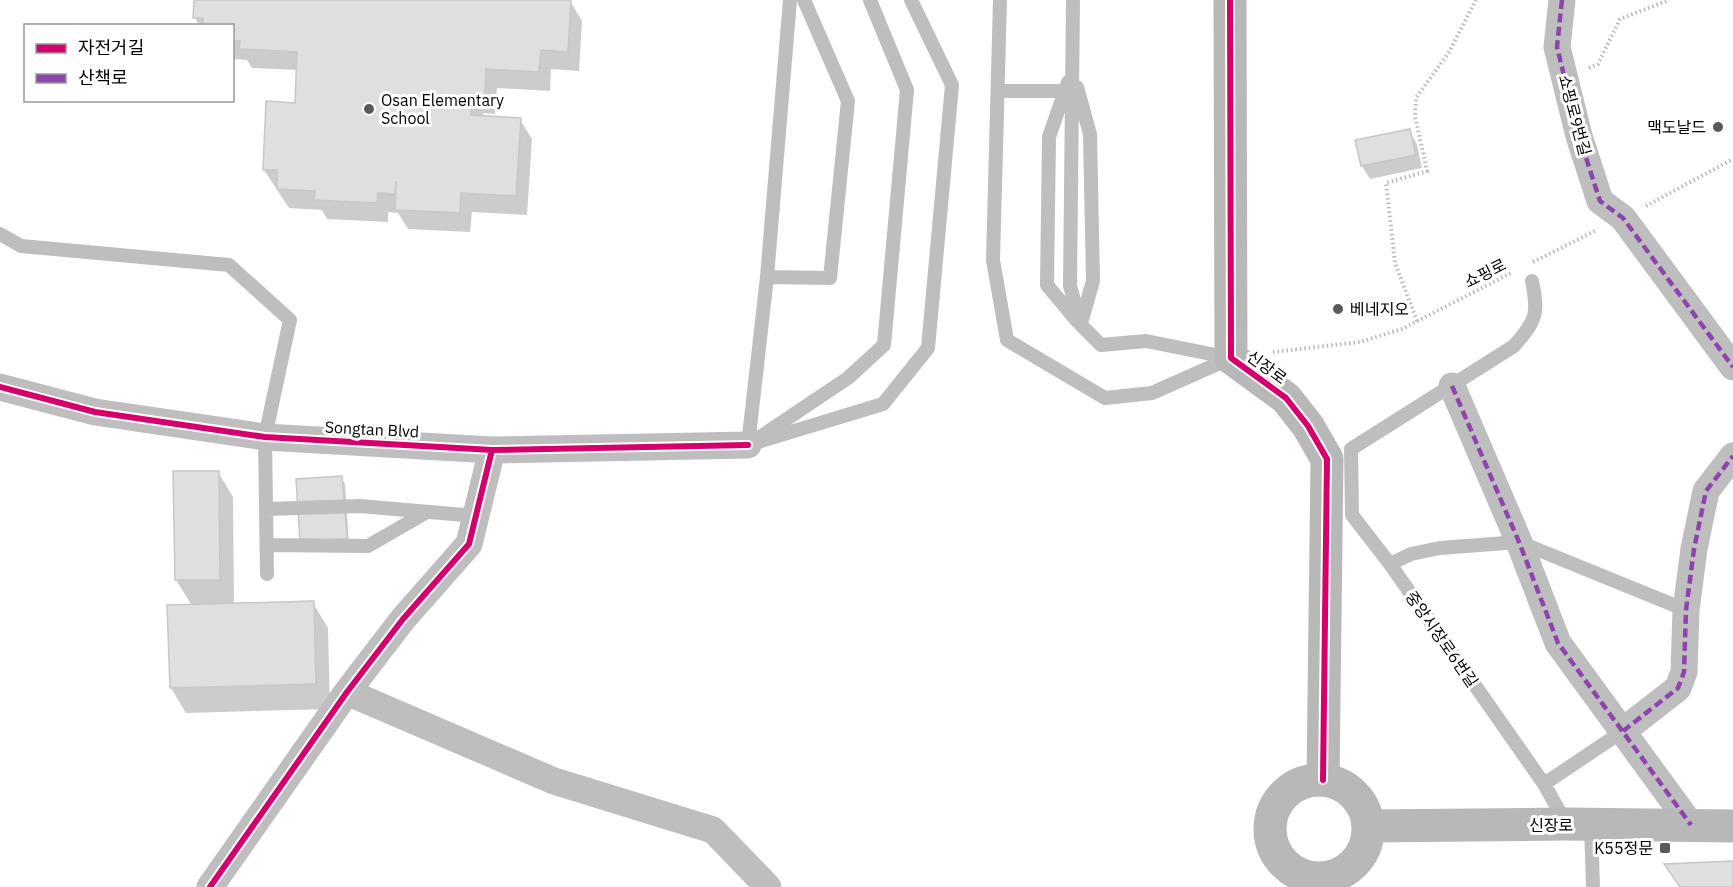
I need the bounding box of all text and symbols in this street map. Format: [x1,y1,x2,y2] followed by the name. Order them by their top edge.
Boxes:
[24,24,234,102] legend
[78,36,144,59] text: 자전거길
[78,66,128,89] text: 산책로
[1555,72,1595,158] street label: 쇼핑로9번길
[381,90,504,128] place label: Osan Elementary School
[362,102,376,116] marker: Osan Elementary School
[1647,117,1706,137] place label: 맥도날드
[1711,120,1725,134] marker: 맥도날드
[1461,254,1509,292] street label: 쇼핑로
[1350,299,1409,319] place label: 베네지오
[1331,302,1345,316] marker: 베네지오
[1243,346,1291,388] street label: 신장로
[324,417,420,441] street label: Songtan Blvd
[1402,587,1482,691] street label: 중앙시장로6번길
[1529,815,1573,835] street label: 신장로
[1594,838,1653,858] place label: K55정문
[1658,841,1672,855] marker: K55정문

